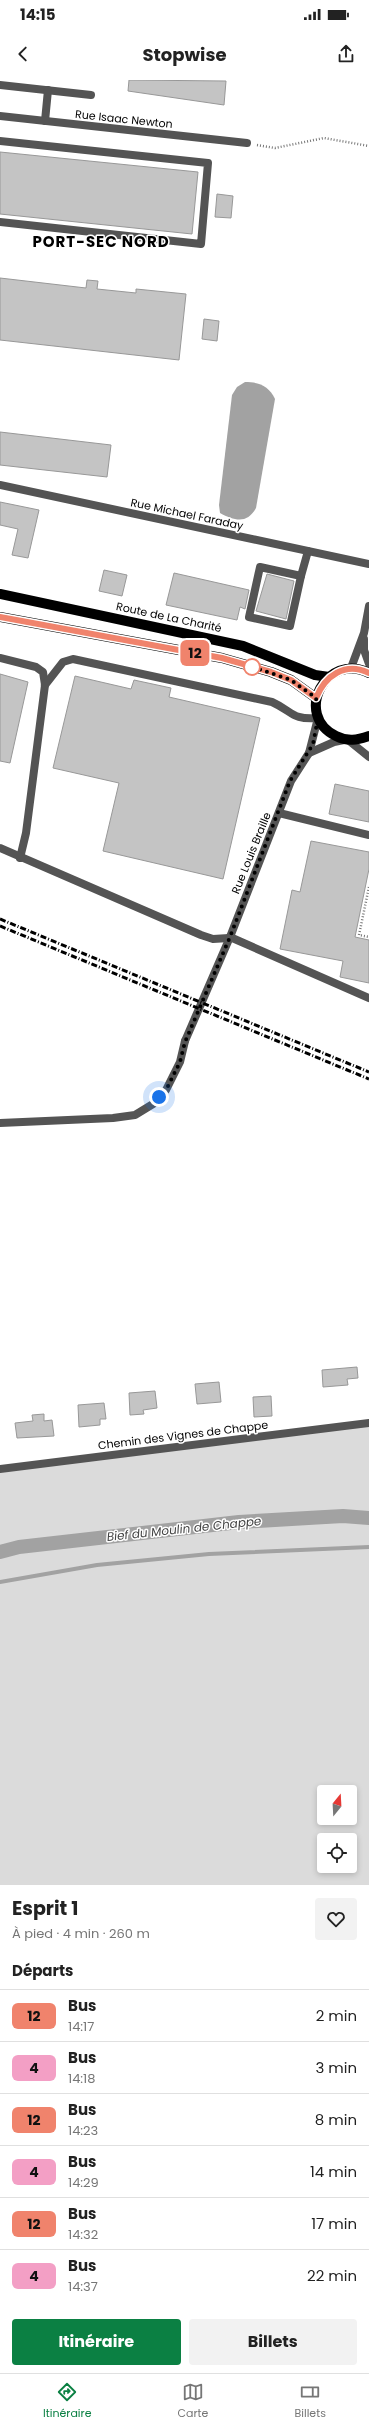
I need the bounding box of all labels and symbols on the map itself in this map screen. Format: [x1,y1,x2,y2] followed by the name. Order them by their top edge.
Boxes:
[74,106,174,132] street label: Rue Isaac Newton
[32,231,170,252] district label: PORT-SEC NORD
[129,494,246,534] street label: Rue Michael Faraday
[115,598,223,636] street label: Route de La Charité
[177,640,213,666] line badge: 12
[243,658,261,676] unlabelled marker
[227,810,275,896] street label: Rue Louis Braille
[149,1087,169,1107] your location
[97,1417,269,1453] street label: Chemin des Vignes de Chappe
[106,1512,263,1545] water label: Bief du Moulin de Chappe
[317,1785,357,1825] north arrow

